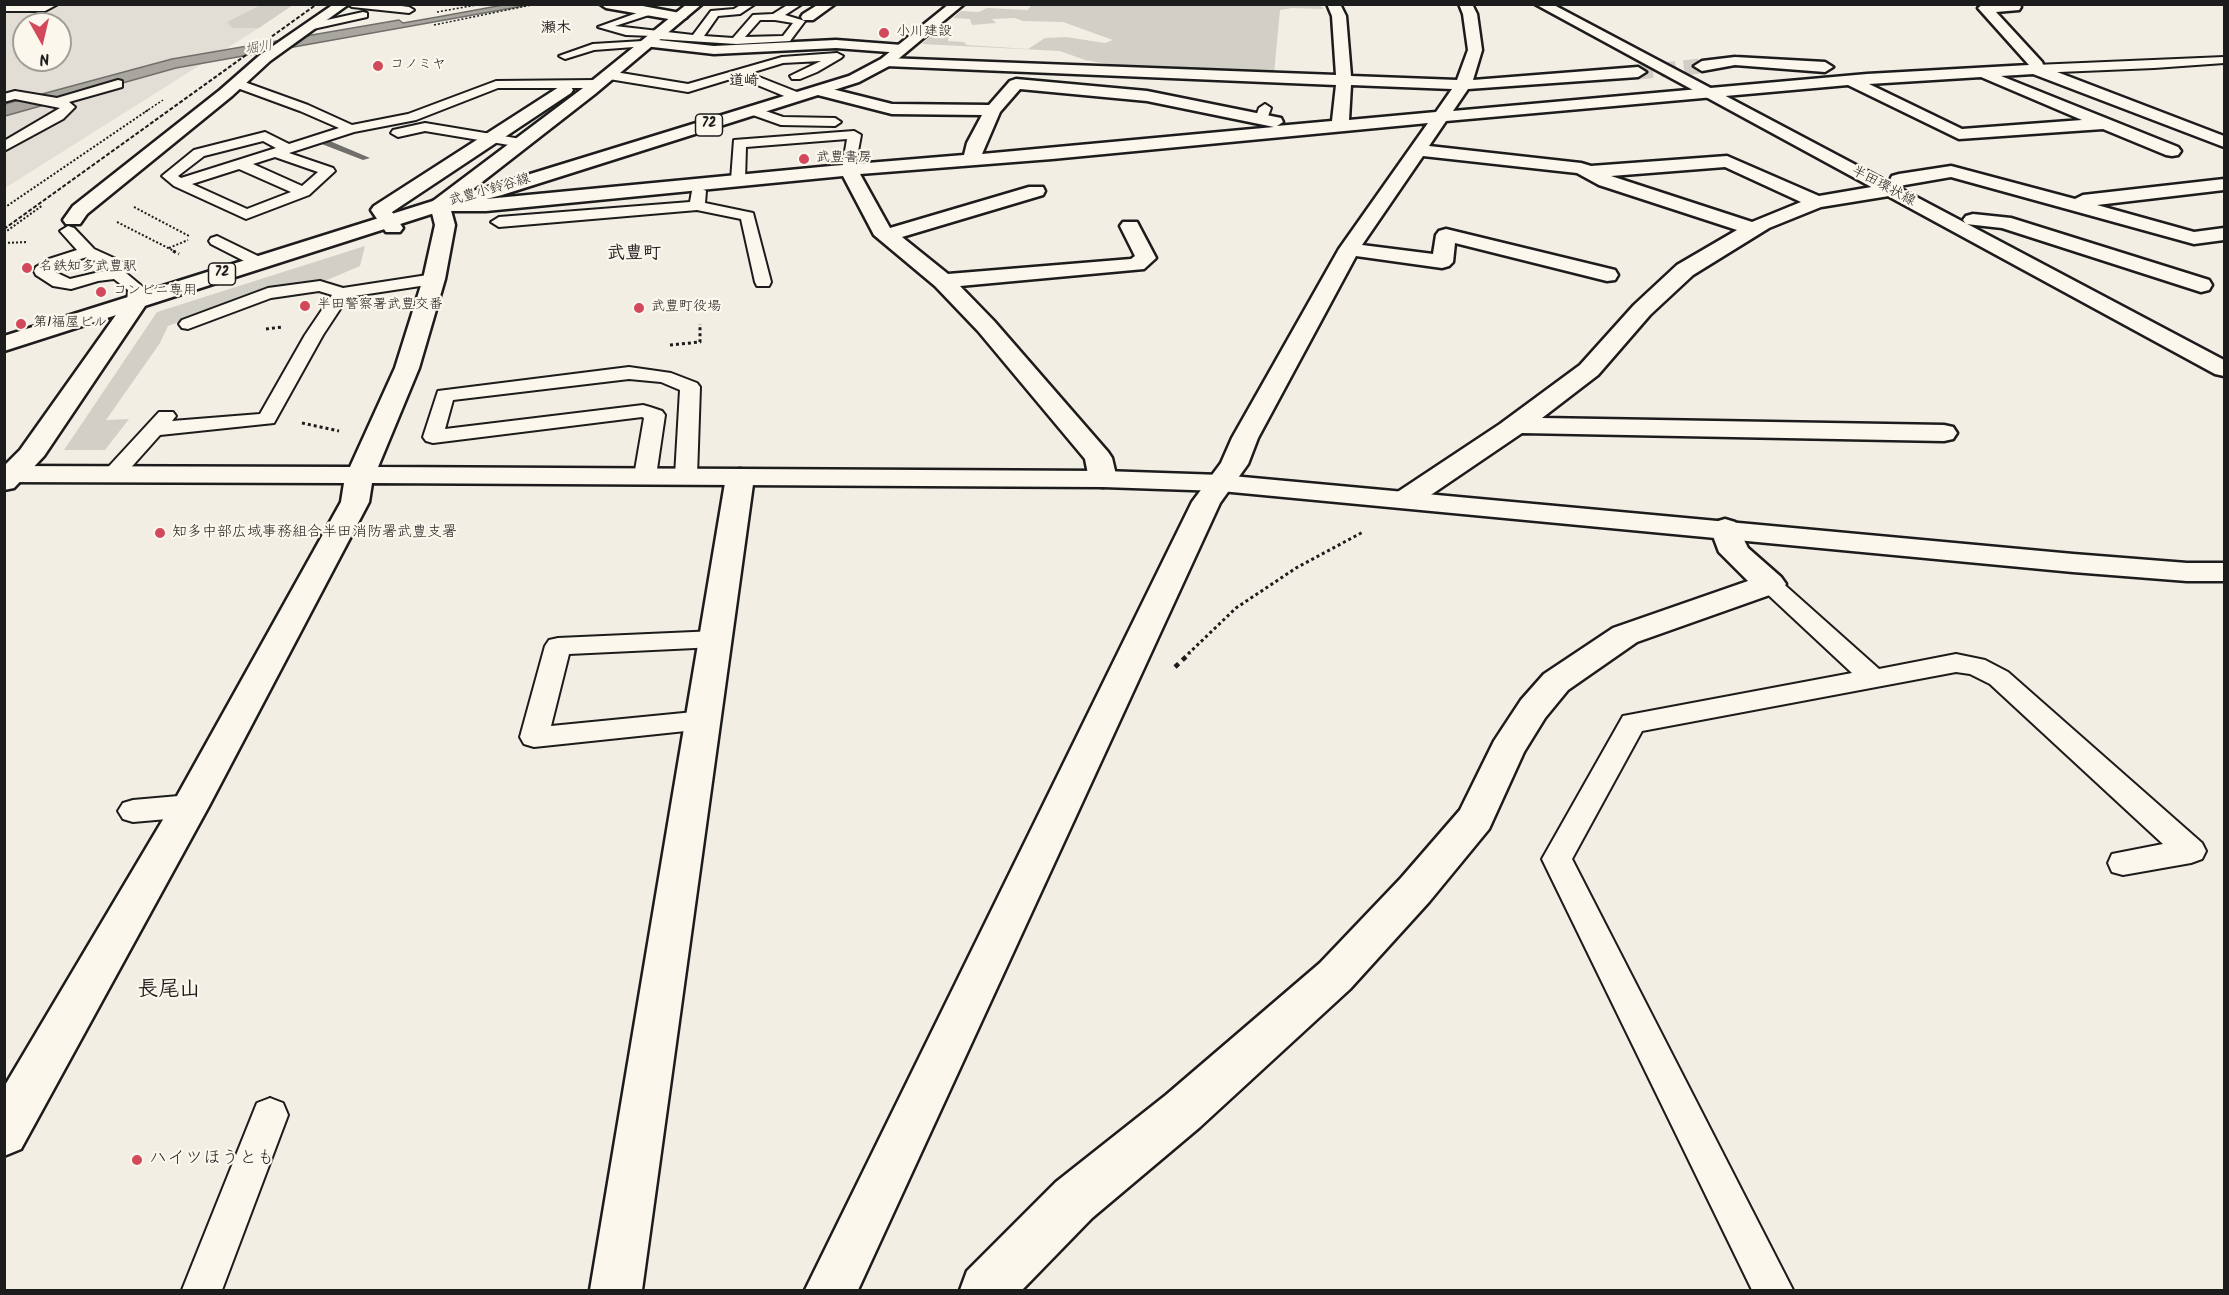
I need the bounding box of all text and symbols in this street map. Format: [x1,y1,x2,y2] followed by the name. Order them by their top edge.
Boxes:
[12,12,72,72] north arrow
[541,20,571,38] district label: 瀬木
[896,25,952,41] place label: 小川建設
[877,26,891,40] marker: 小川建設
[244,38,274,60] water label: 堀川
[38,45,51,71] text: N
[390,58,446,74] place label: コノミヤ
[371,59,385,73] marker: コノミヤ
[729,73,759,91] district label: 道崎
[696,114,722,136] road number: 72
[816,151,872,167] place label: 武豊書房
[797,152,811,166] marker: 武豊書房
[1848,163,1918,211] street label: 半田環状線
[447,171,533,211] street label: 武豊小鈴谷線
[607,244,661,266] district label: 武豊町
[39,260,137,276] place label: 名鉄知多武豊駅
[20,261,34,275] marker: 名鉄知多武豊駅
[208,263,236,285] road number: 72
[113,284,197,300] place label: コンビニ専用
[94,285,108,299] marker: コンビニ専用
[317,298,443,314] place label: 半田警察署武豊交番
[298,299,312,313] marker: 半田警察署武豊交番
[651,300,721,316] place label: 武豊町役場
[632,301,646,315] marker: 武豊町役場
[33,316,107,332] place label: 第1福屋ビル
[14,317,28,331] marker: 第1福屋ビル
[172,524,457,542] place label: 知多中部広域事務組合半田消防署武豊支署
[153,526,167,540] marker: 知多中部広域事務組合半田消防署武豊支署
[138,978,200,1004] district label: 長尾山
[149,1149,275,1171] place label: ハイツほうとも
[130,1153,144,1167] marker: ハイツほうとも

